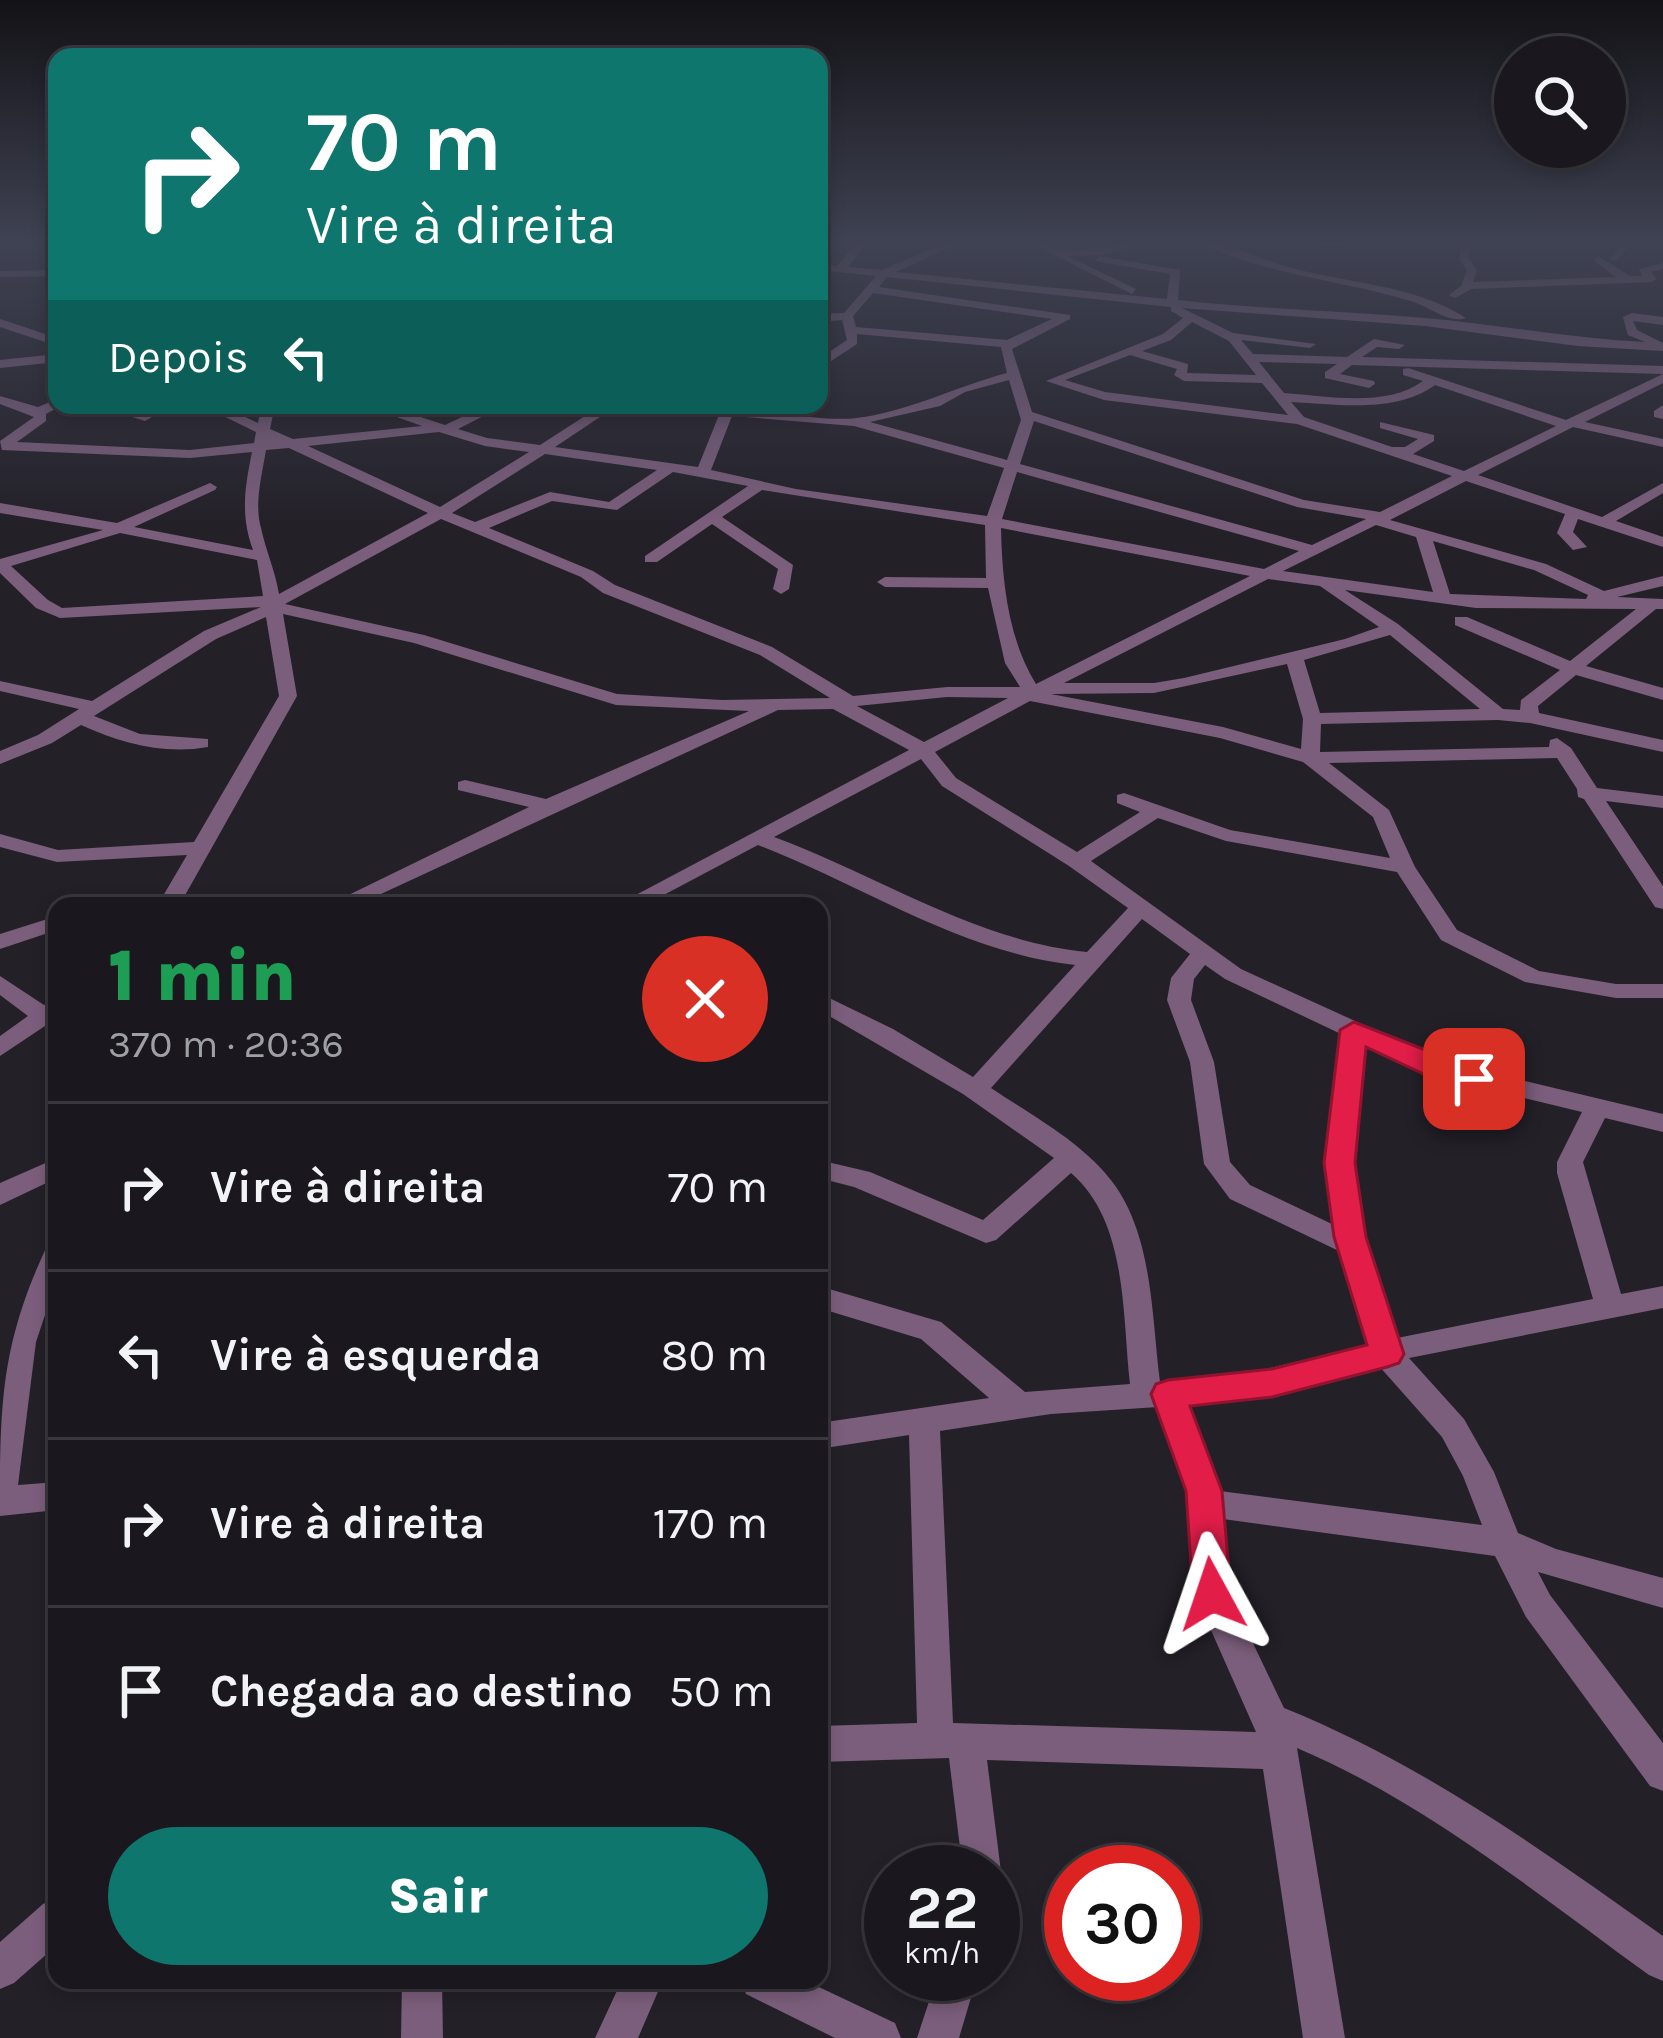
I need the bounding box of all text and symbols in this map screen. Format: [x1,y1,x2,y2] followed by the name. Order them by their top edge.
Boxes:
[1494,36,1626,168] map controls
[1494,36,1626,168] button: search
[306,93,502,191] text: 70 m
[108,96,264,252] icon: right
[306,193,617,257] text: Vire à direita
[273,324,339,390] icon: left
[108,331,249,383] text: Depois
[108,934,297,1018] text: 1 min
[642,936,768,1062] button: close
[108,1021,344,1067] text: 370 m · 20:36
[1423,1028,1525,1130] pin
[1441,1046,1507,1112] icon: arrive
[108,1154,174,1220] icon: right
[210,1161,485,1213] text: Vire à direita
[667,1161,768,1213] text: 70 m
[108,1322,174,1388] icon: left
[210,1329,541,1381] text: Vire à esquerda
[661,1329,768,1381] text: 80 m
[108,1490,174,1556] icon: right
[210,1497,485,1549] text: Vire à direita
[653,1497,768,1549] text: 170 m
[1149,1531,1275,1657] position arrow
[108,1658,174,1724] icon: arrive
[210,1665,633,1717] text: Chegada ao destino
[669,1665,774,1717] text: 50 m
[108,1827,768,1965] button: Sair
[1044,1845,1200,2001] speed limit sign: 30
[906,1873,978,1943] text: 22
[904,1935,980,1971] text: km/h

